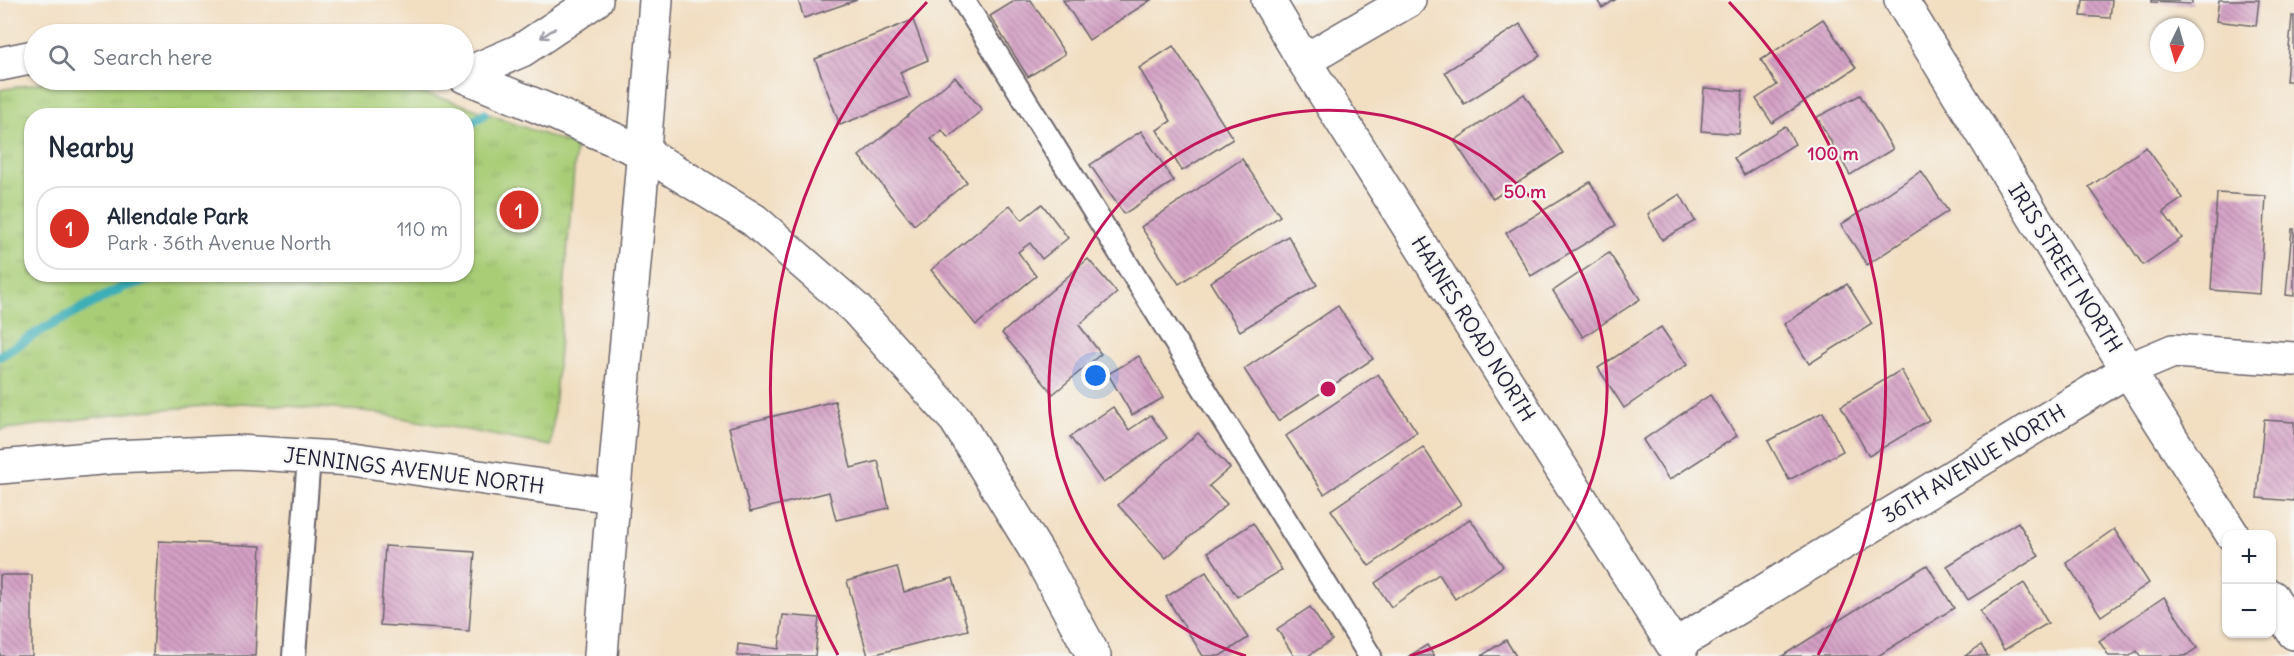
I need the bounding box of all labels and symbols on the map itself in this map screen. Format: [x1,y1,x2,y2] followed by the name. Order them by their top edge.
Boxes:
[2150,18,2204,72] north arrow
[540,27,556,39] one-way arrow
[1808,142,1859,165] text: 100 m
[2002,178,2128,357] street label: IRIS STREET NORTH
[1504,180,1546,203] text: 50 m
[500,188,538,232] pin: 1
[1405,231,1541,427] street label: HAINES ROAD NORTH
[1081,361,1110,390] your location
[1318,379,1338,399] centre of rings
[1877,398,2070,529] street label: 36TH AVENUE NORTH
[282,441,546,500] street label: JENNINGS AVENUE NORTH

